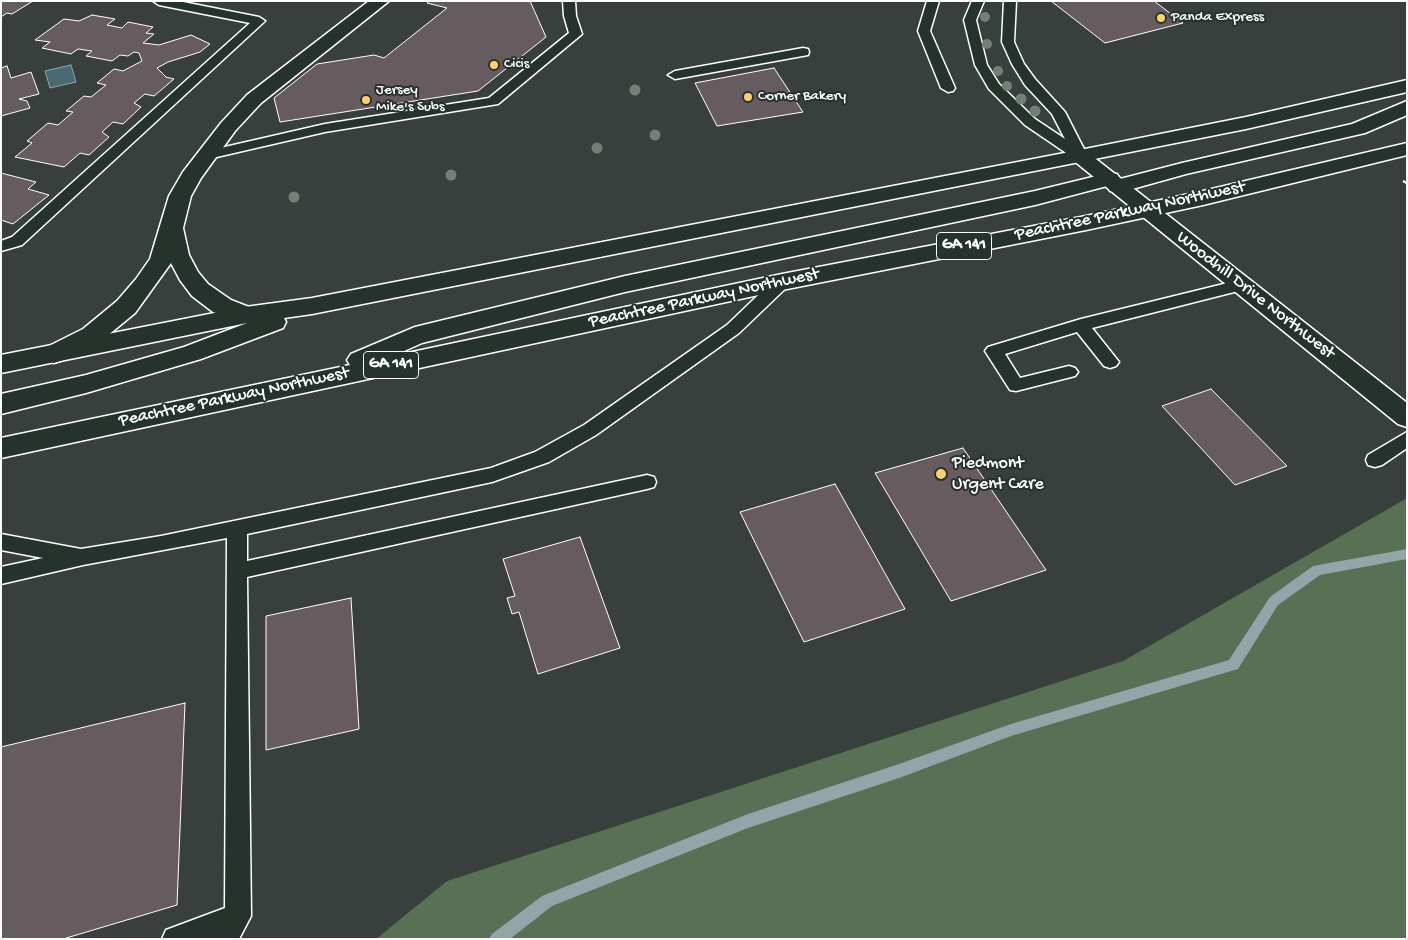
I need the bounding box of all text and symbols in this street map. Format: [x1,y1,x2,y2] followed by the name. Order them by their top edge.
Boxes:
[1171,9,1264,27] place label: Panda Express
[1155,12,1167,24] marker: Panda Express
[504,56,529,74] place label: Cicis
[488,59,500,71] marker: Cicis
[376,82,444,117] place label: Jersey Mike's Subs
[758,88,846,106] place label: Corner Bakery
[742,91,754,103] marker: Corner Bakery
[360,94,372,106] marker: Jersey Mike's Subs
[1013,177,1247,247] street label: Peachtree Parkway Northwest
[1171,227,1339,365] street label: Woodhill Drive Northwest
[936,232,992,260] road number: GA 141
[587,264,821,334] street label: Peachtree Parkway Northwest
[364,352,418,378] road number: GA 141
[117,363,351,433] street label: Peachtree Parkway Northwest
[952,453,1044,496] place label: Piedmont Urgent Care
[934,467,948,481] marker: Piedmont Urgent Care

